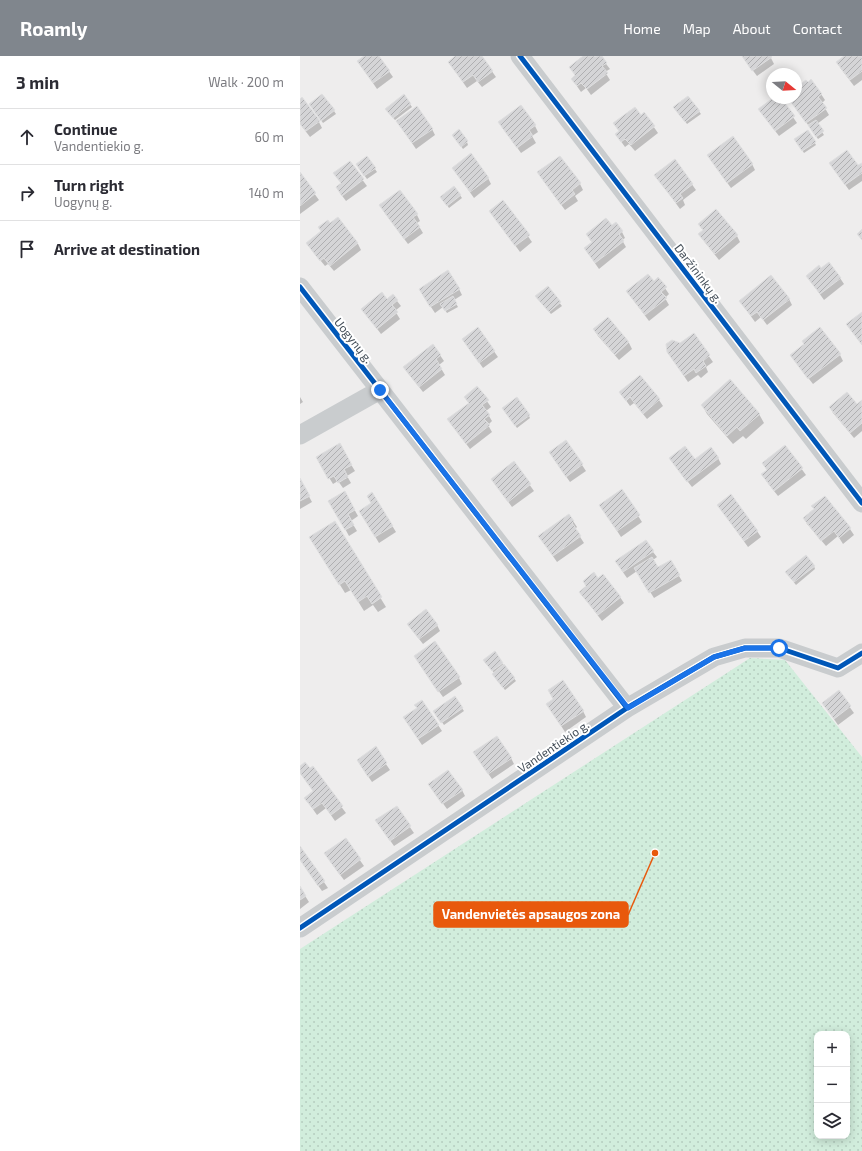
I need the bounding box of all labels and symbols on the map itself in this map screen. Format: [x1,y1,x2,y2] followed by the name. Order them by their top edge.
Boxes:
[766,68,802,104] north arrow
[672,241,726,305] street label: Daržininkų g.
[332,314,376,366] street label: Uogynų g.
[371,381,389,399] route end
[770,639,788,657] route start
[515,717,591,775] street label: Vandentiekio g.
[434,902,628,927] callout: Vandenvietės apsaugos zona
[442,906,620,922] text: Vandenvietės apsaugos zona

